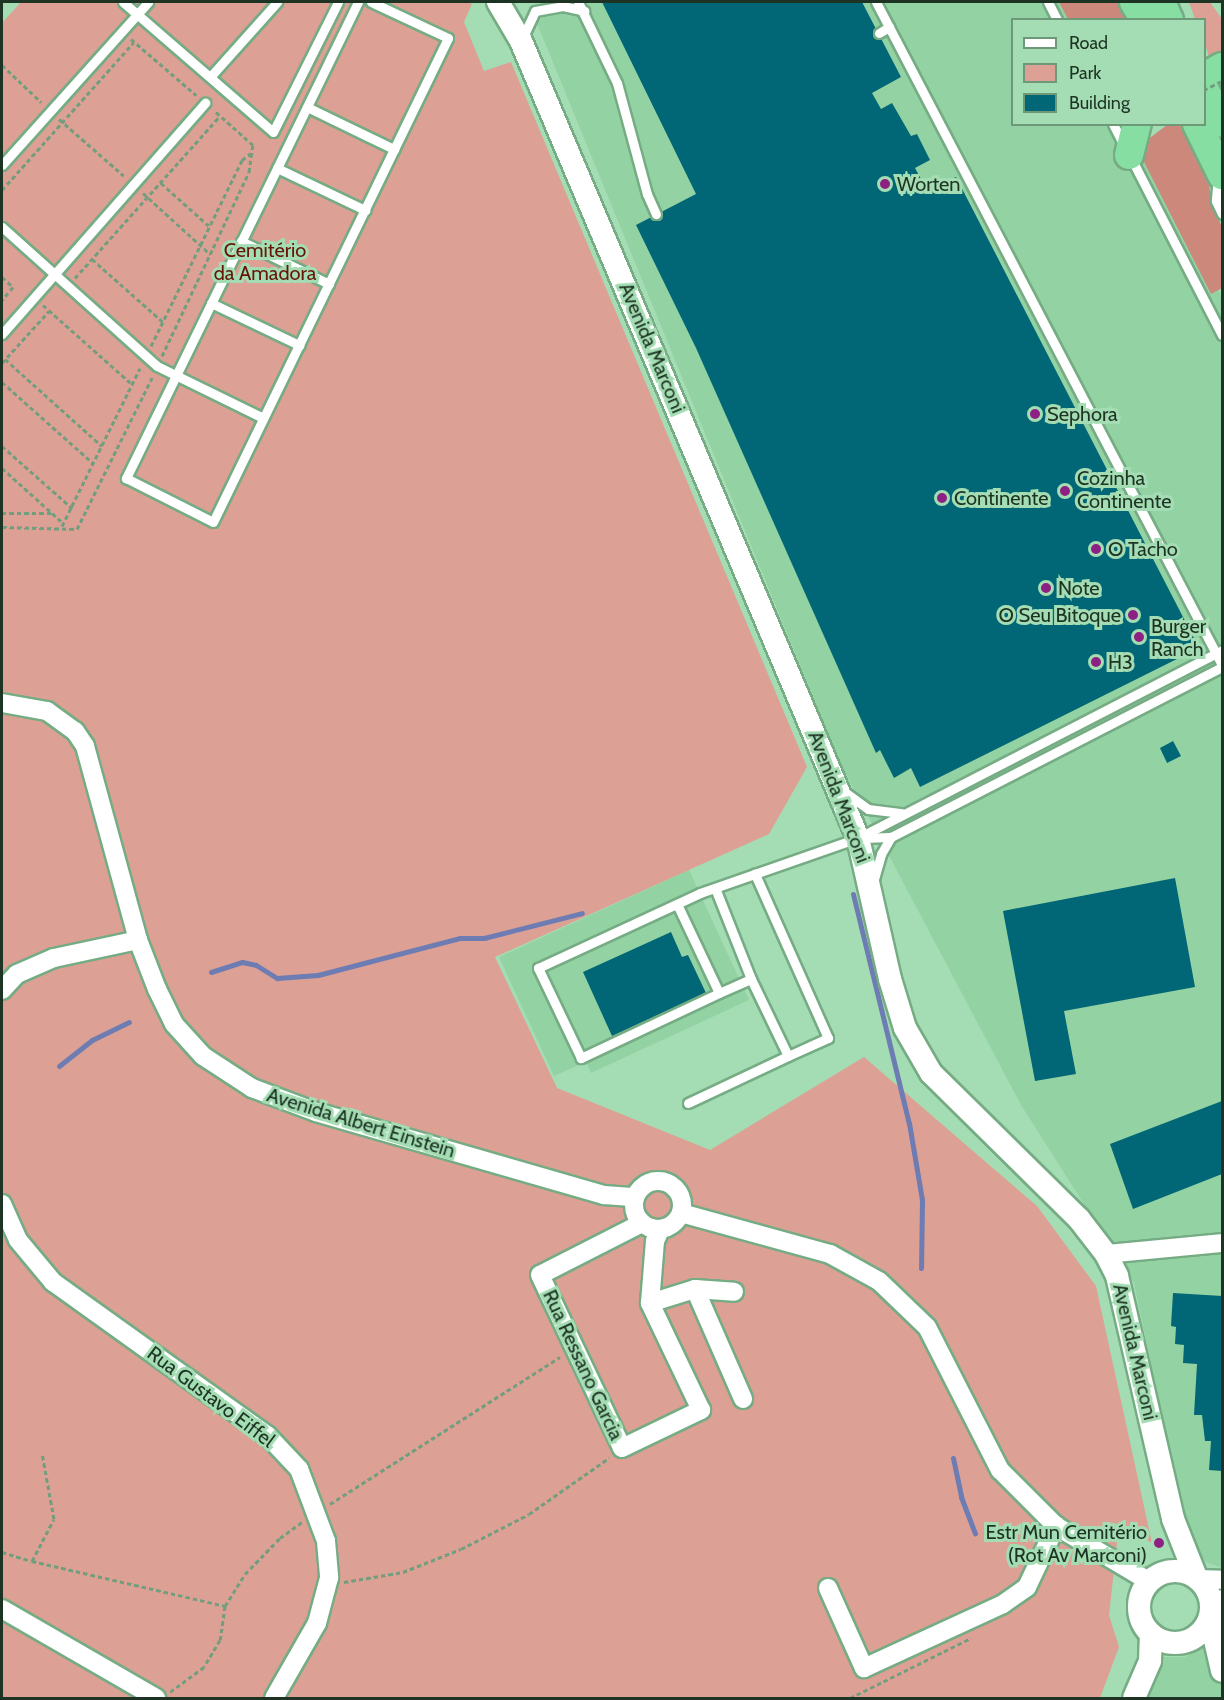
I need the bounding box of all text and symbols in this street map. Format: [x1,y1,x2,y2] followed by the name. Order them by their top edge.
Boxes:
[1011,18,1206,126] legend
[1069,32,1108,54] text: Road
[1069,62,1101,84] text: Park
[1069,92,1130,114] text: Building
[897,172,961,196] place label: Worten
[878,177,892,191] marker: Worten
[214,239,316,286] park label: Cemitério da Amadora
[614,279,690,417] street label: Avenida Marconi
[1047,402,1118,426] place label: Sephora
[1028,407,1042,421] marker: Sephora
[1077,467,1171,514] place label: Cozinha Continente
[1058,484,1072,498] marker: Cozinha Continente
[954,486,1048,510] place label: Continente
[935,491,949,505] marker: Continente
[1108,537,1178,561] place label: O Tacho
[1089,542,1103,556] marker: O Tacho
[1058,576,1100,600] place label: Note
[1039,581,1053,595] marker: Note
[999,603,1121,627] place label: O Seu Bitoque
[1126,608,1140,622] marker: O Seu Bitoque
[1151,614,1206,661] place label: Burger Ranch
[1132,630,1146,644] marker: Burger Ranch
[1108,650,1133,674] place label: H3
[1089,655,1103,669] marker: H3
[803,728,875,866] street label: Avenida Marconi
[264,1083,458,1163] street label: Avenida Albert Einstein
[1108,1281,1162,1423] street label: Avenida Marconi
[538,1286,628,1444] street label: Rua Ressano Garcia
[143,1341,279,1453] street label: Rua Gustavo Eiffel
[986,1520,1147,1567] place label: Estr Mun Cemitério (Rot Av Marconi)
[1152,1536,1166,1550] marker: Estr Mun Cemitério (Rot Av Marconi)

